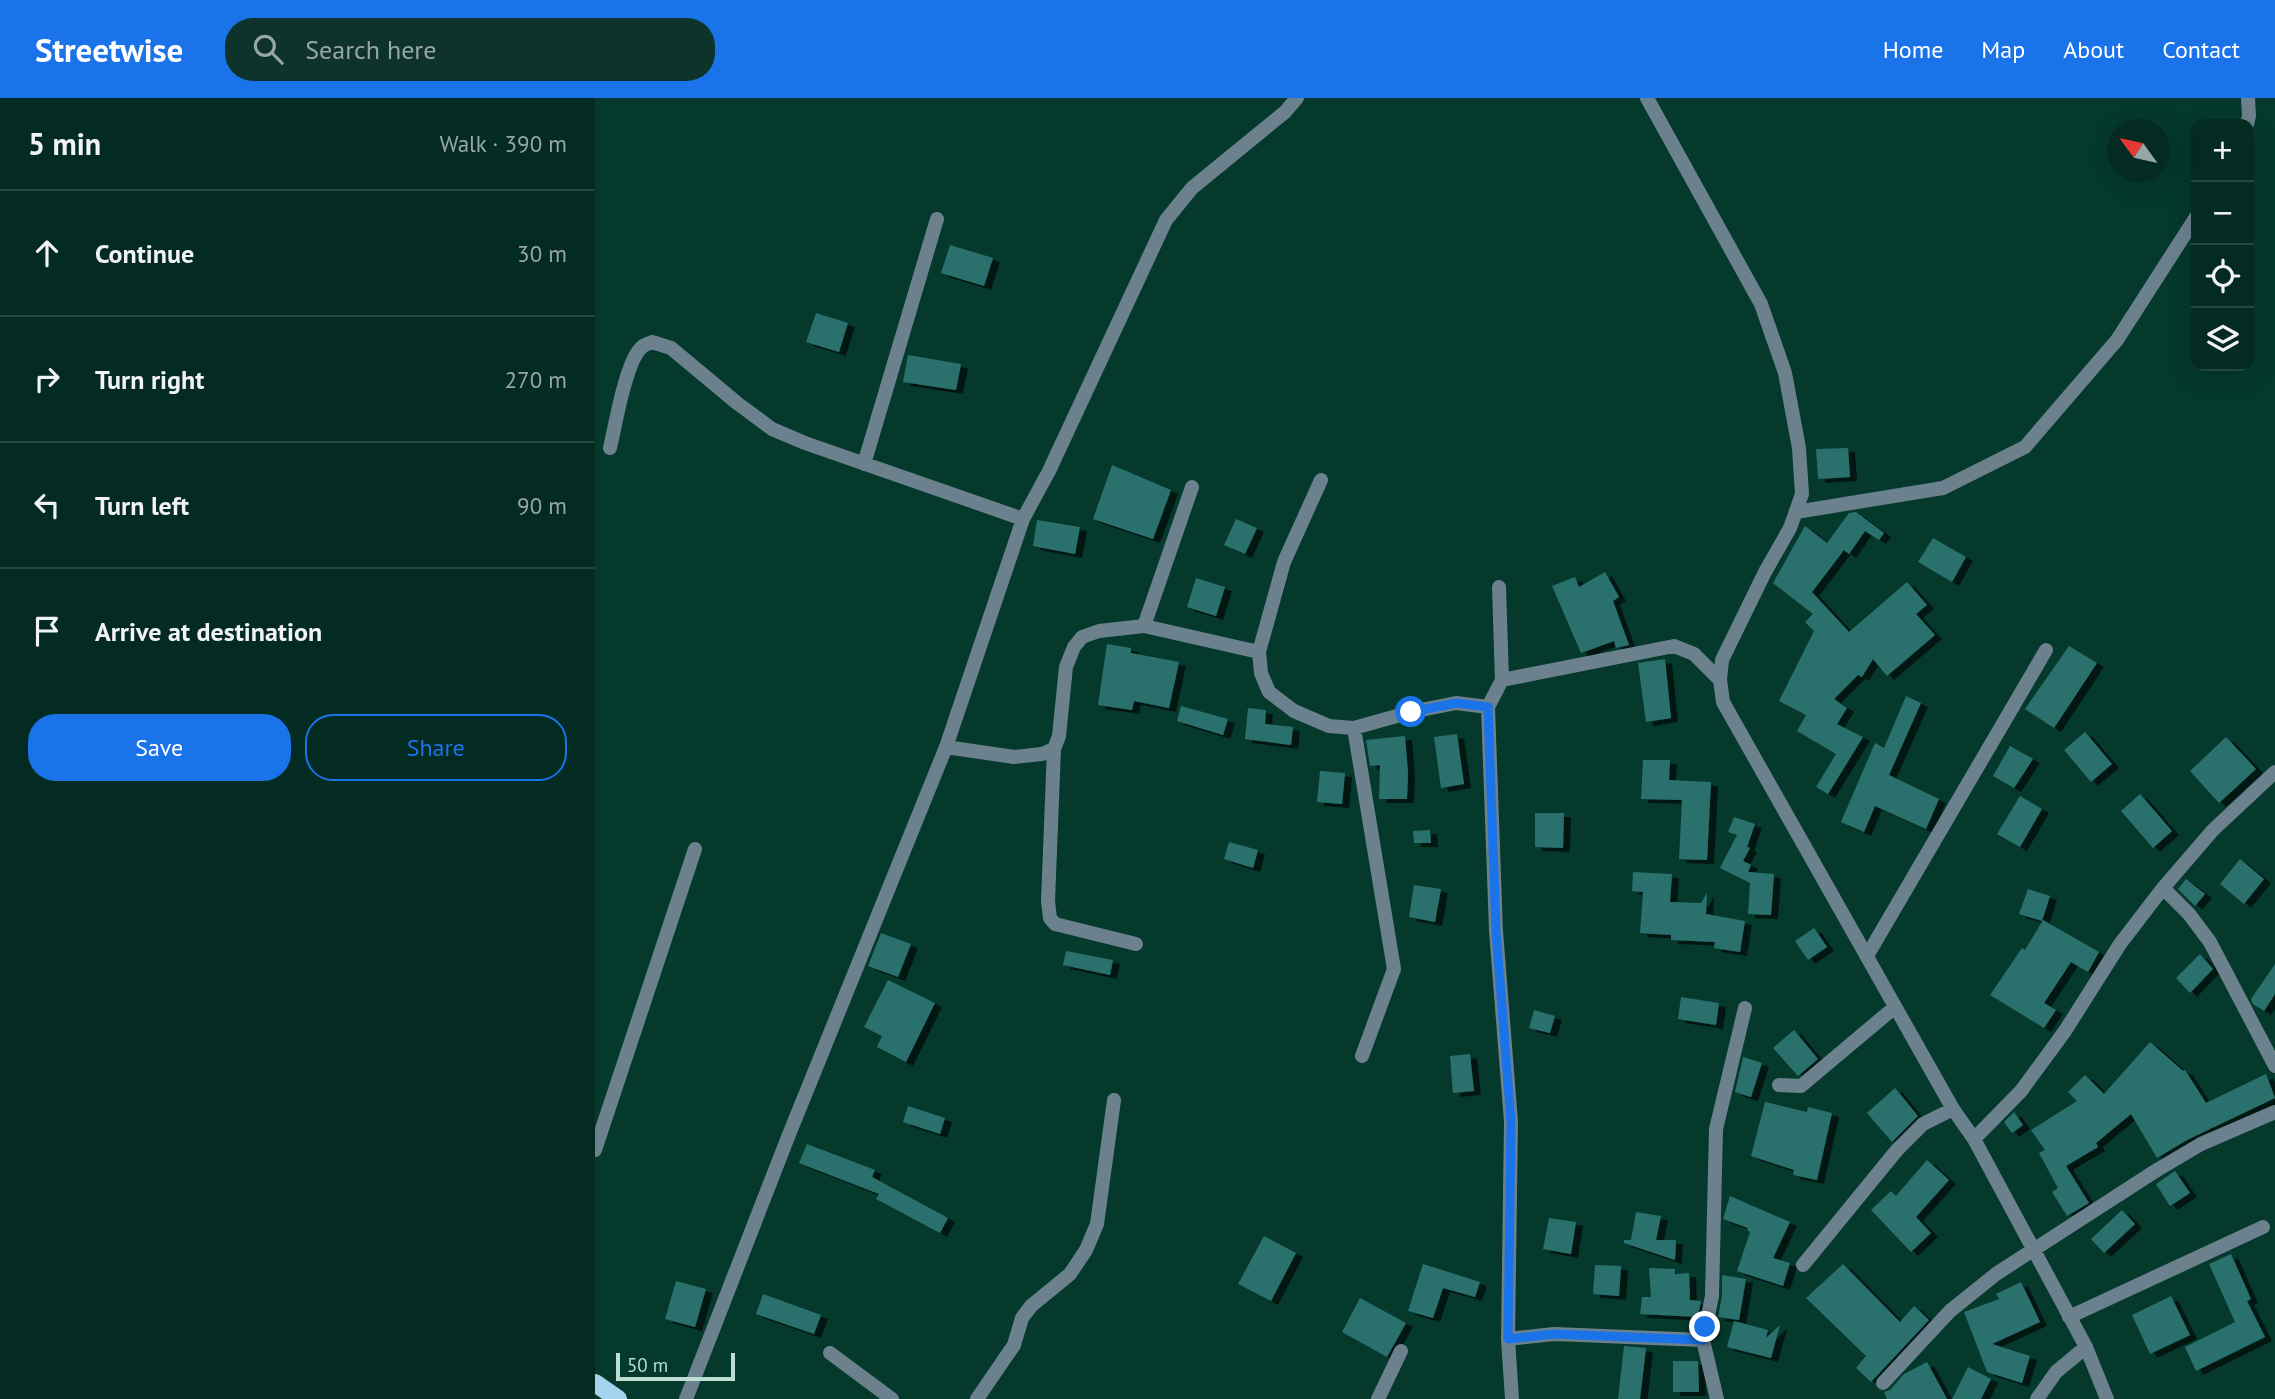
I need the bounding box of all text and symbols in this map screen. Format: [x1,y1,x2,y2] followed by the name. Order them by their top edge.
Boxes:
[225,18,715,81] search box
[35,28,183,71] text: Streetwise
[249,30,287,68] icon: search
[305,33,436,66] text: Search here
[1883,34,1943,65] text: Home
[1981,34,2025,65] text: Map
[2063,34,2124,65] text: About
[2162,34,2240,65] text: Contact
[2107,119,2170,182] north arrow
[2191,119,2254,371] map controls
[2191,119,2254,182] button: +
[28,124,101,163] text: 5 min
[440,129,567,158] text: Walk · 390 m
[2191,182,2254,245] button: −
[28,234,66,272] icon: ahead
[95,237,194,270] text: Continue
[517,239,567,268] text: 30 m
[2191,245,2254,308] button: locate
[2191,308,2254,371] button: layers
[28,360,66,398] icon: right
[95,363,204,396] text: Turn right
[505,365,567,394] text: 270 m
[28,486,66,524] icon: left
[95,489,189,522] text: Turn left
[517,491,567,520] text: 90 m
[28,612,66,650] icon: arrive
[95,615,322,648] text: Arrive at destination
[1395,696,1426,727] route start
[28,714,291,781] button: Save
[305,714,567,781] button: Share
[1689,1311,1720,1342] route end
[616,1350,735,1382] scale bar
[627,1353,668,1377] text: 50 m

